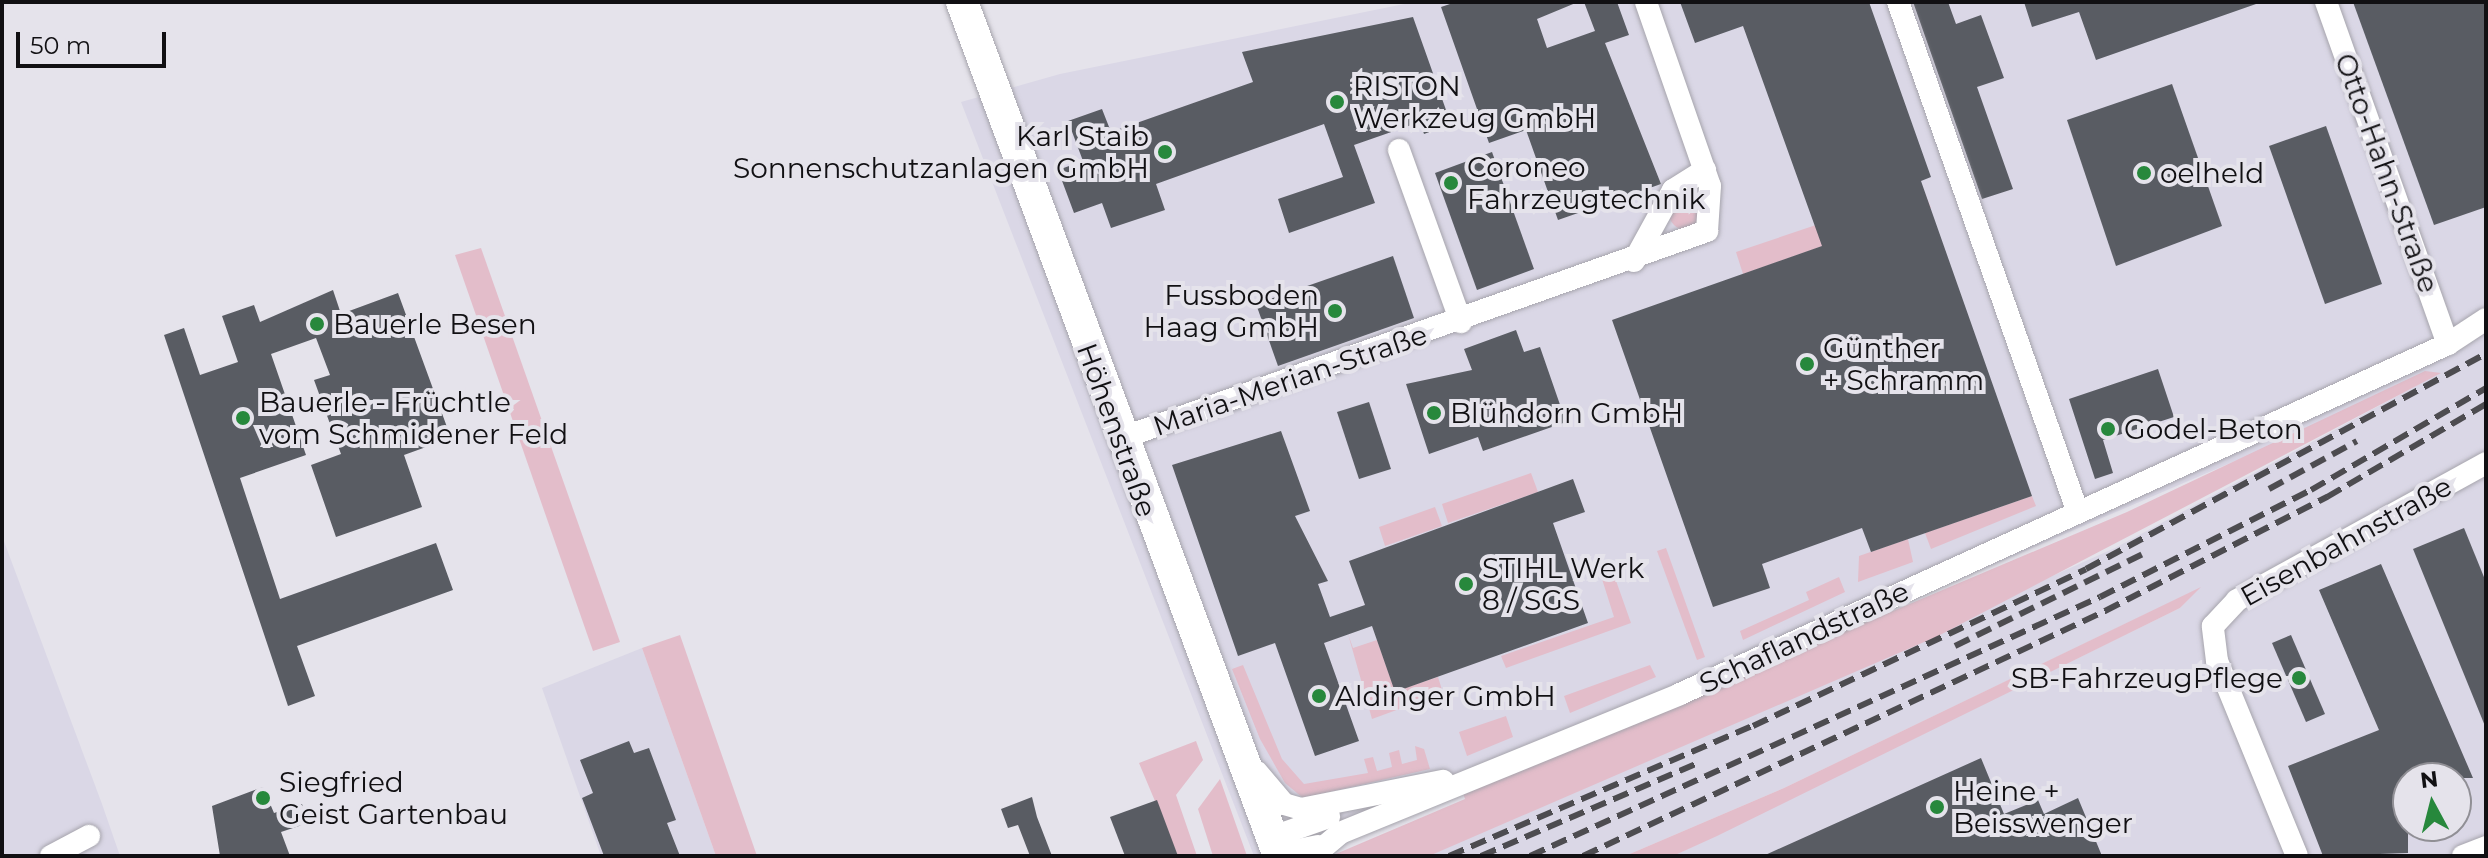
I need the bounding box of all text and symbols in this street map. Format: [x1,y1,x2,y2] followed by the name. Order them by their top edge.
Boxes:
[20,16,170,66] scale bar
[30,31,91,60] text: 50 m
[2328,49,2446,297] street label: Otto-Hahn-Straße
[1353,69,1596,135] place label: RISTON Werkzeug GmbH
[1328,93,1346,111] marker: RISTON Werkzeug GmbH
[733,119,1149,185] place label: Karl Staib Sonnenschutzanlagen GmbH
[1156,143,1174,161] marker: Karl Staib Sonnenschutzanlagen GmbH
[1467,150,1705,216] place label: Coroneo Fahrzeugtechnik
[2160,156,2264,190] place label: oelheld
[2135,164,2153,182] marker: oelheld
[1442,174,1460,192] marker: Coroneo Fahrzeugtechnik
[1144,278,1319,344] place label: Fussboden Haag GmbH
[1326,302,1344,320] marker: Fussboden Haag GmbH
[333,307,537,341] place label: Bauerle Besen
[308,315,326,333] marker: Bauerle Besen
[1149,317,1431,443] street label: Maria-Merian-Straße
[1823,331,1984,397] place label: Günther + Schramm
[1070,339,1164,521] street label: Höhenstraße
[1798,355,1816,373] marker: Günther + Schramm
[259,385,568,451] place label: Bauerle - Früchtle vom Schmidener Feld
[1450,396,1683,430] place label: Blühdorn GmbH
[1425,404,1443,422] marker: Blühdorn GmbH
[234,409,252,427] marker: Bauerle - Früchtle vom Schmidener Feld
[2124,412,2303,446] place label: Godel-Beton
[2099,420,2117,438] marker: Godel-Beton
[2235,469,2457,613] street label: Eisenbahnstraße
[1482,551,1644,617] place label: STIHL Werk 8 / SGS
[1694,574,1914,700] street label: Schaflandstraße
[1457,575,1475,593] marker: STIHL Werk 8 / SGS
[2011,661,2283,695] place label: SB-FahrzeugPflege
[2290,669,2308,687] marker: SB-FahrzeugPflege
[1335,679,1556,713] place label: Aldinger GmbH
[1310,687,1328,705] marker: Aldinger GmbH
[2392,762,2472,842] north arrow
[279,765,508,831] place label: Siegfried Geist Gartenbau
[2419,765,2440,794] text: N
[1953,774,2133,840] place label: Heine + Beisswenger
[254,789,272,807] marker: Siegfried Geist Gartenbau
[1928,798,1946,816] marker: Heine + Beisswenger

